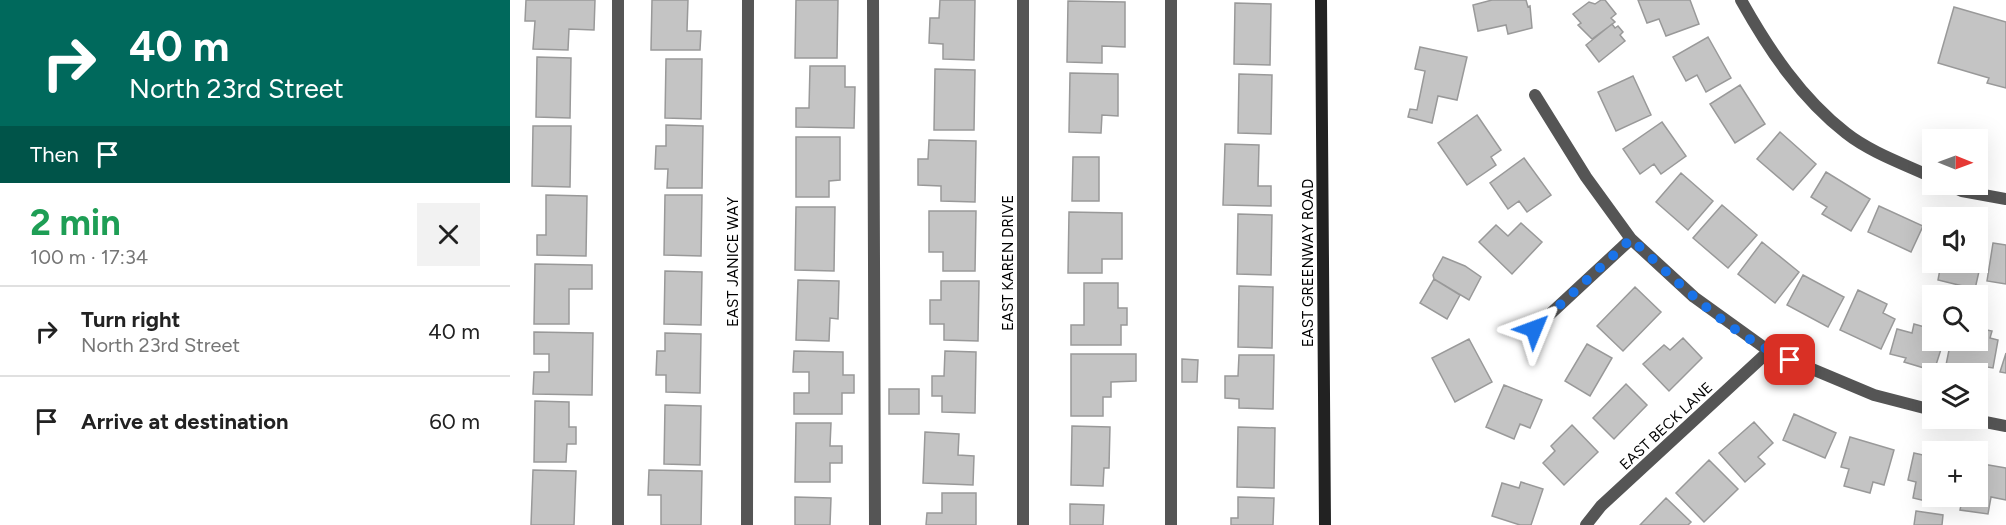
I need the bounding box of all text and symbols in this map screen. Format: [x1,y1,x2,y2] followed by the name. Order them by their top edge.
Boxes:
[129,21,229,72] text: 40 m
[30,24,108,102] icon: right
[129,72,344,105] text: North 23rd Street
[1922,129,1988,195] north arrow
[1922,129,1988,507] map controls
[91,138,124,171] icon: arrive
[30,141,79,168] text: Then
[1299,179,1317,347] street label: EAST GREENWAY ROAD
[999,195,1017,331] street label: EAST KAREN DRIVE
[724,197,742,327] street label: EAST JANICE WAY
[30,201,121,244] text: 2 min
[417,203,480,266] button: close
[1922,207,1988,273] button: sound
[30,245,148,269] text: 100 m · 17:34
[1922,285,1988,351] button: search
[1502,297,1566,361] position arrow
[81,306,180,333] text: Turn right
[30,315,63,348] icon: right
[428,318,480,345] text: 40 m
[81,333,240,357] text: North 23rd Street
[1764,334,1815,385] pin
[1773,343,1806,376] icon: arrive
[1922,363,1988,429] button: layers
[1616,378,1716,474] street label: EAST BECK LANE
[30,405,63,438] icon: arrive
[81,408,289,435] text: Arrive at destination
[429,408,480,435] text: 60 m
[1922,441,1988,507] button: +

